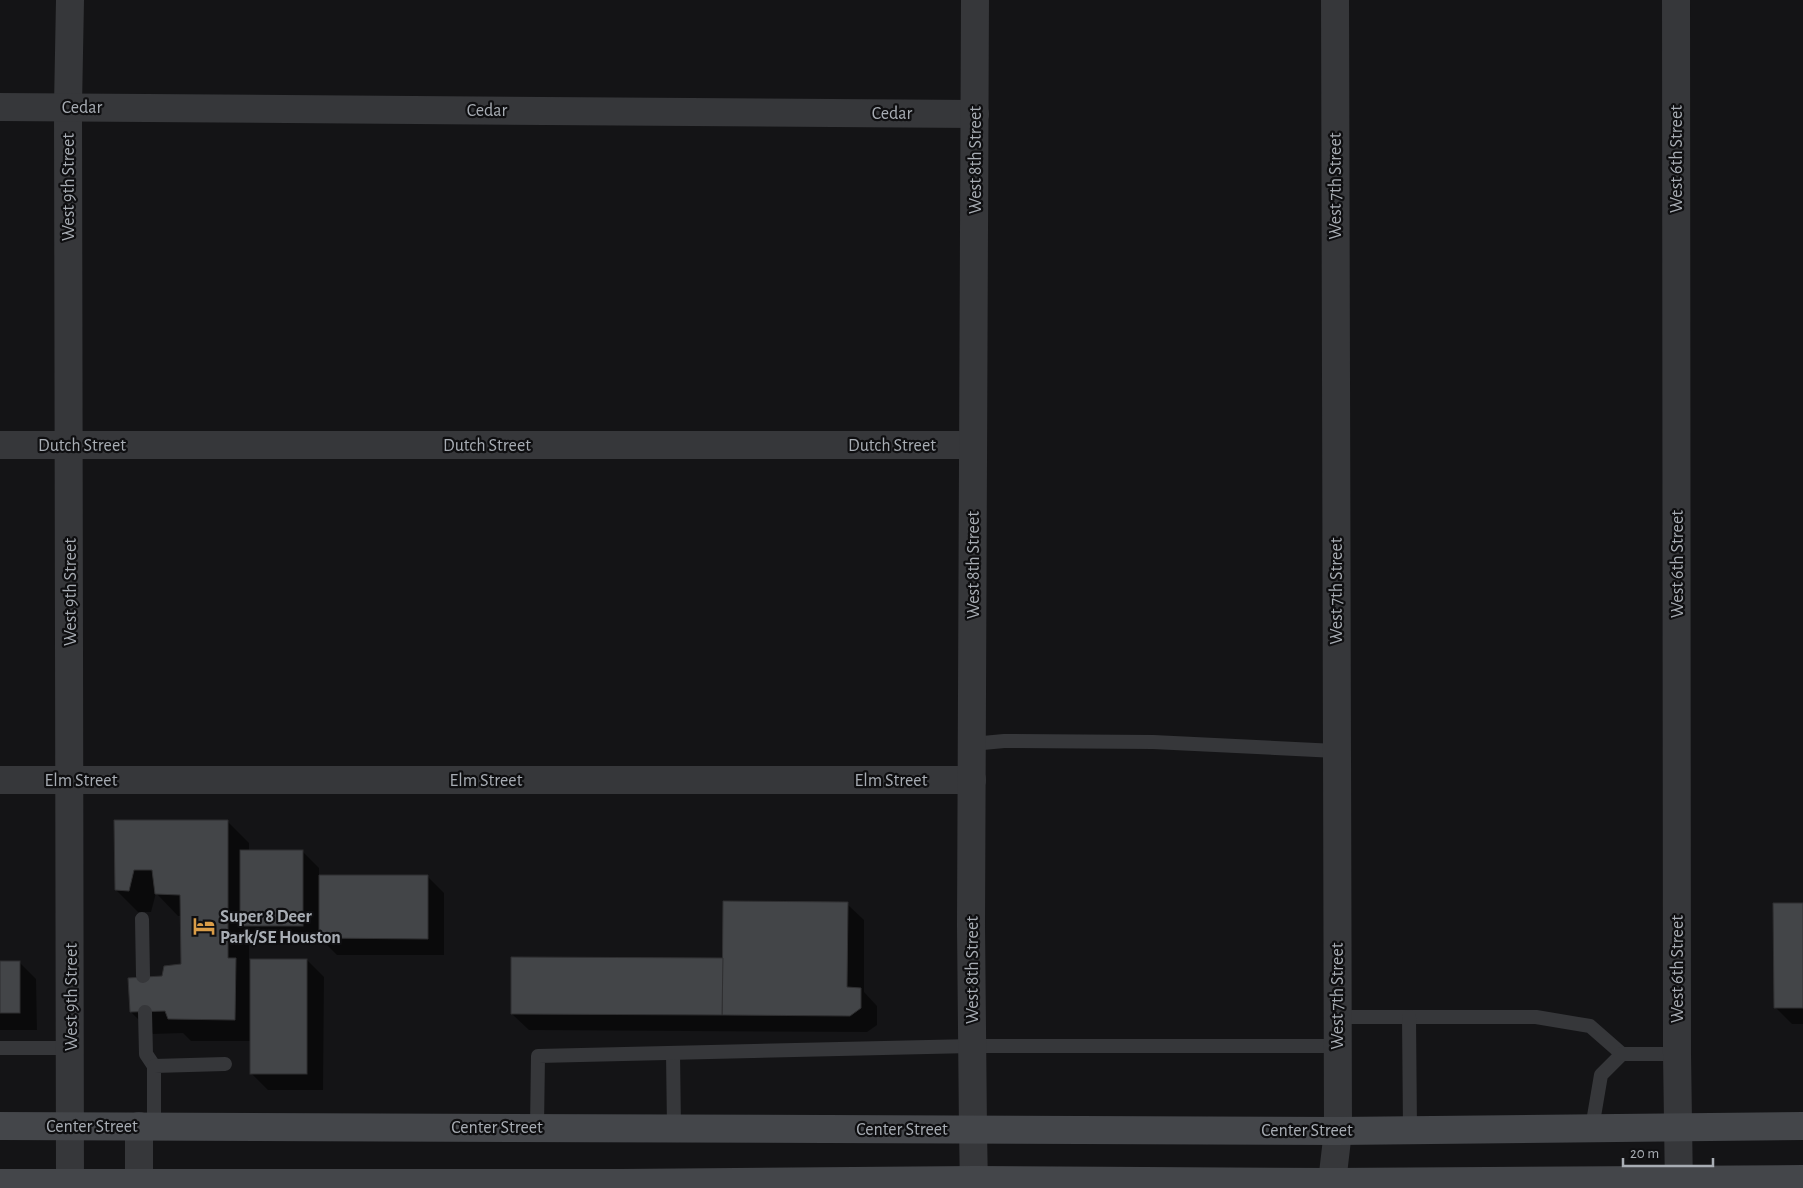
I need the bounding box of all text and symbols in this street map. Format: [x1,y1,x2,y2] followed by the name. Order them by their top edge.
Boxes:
[62,99,102,117] street label: Cedar
[467,102,507,120] street label: Cedar
[872,105,912,123] street label: Cedar
[1668,105,1686,213] street label: West 6th Street
[967,106,985,214] street label: West 8th Street
[1327,132,1345,239] street label: West 7th Street
[60,133,78,241] street label: West 9th Street
[38,437,126,455] street label: Dutch Street
[443,437,531,455] street label: Dutch Street
[848,437,936,455] street label: Dutch Street
[1669,510,1687,618] street label: West 6th Street
[965,511,983,619] street label: West 8th Street
[1328,537,1346,644] street label: West 7th Street
[62,538,80,646] street label: West 9th Street
[45,772,118,790] street label: Elm Street
[450,772,523,790] street label: Elm Street
[855,772,928,790] street label: Elm Street
[220,908,341,947] place label: Super 8 Deer Park/SE Houston
[191,913,217,939] hotel icon: Super 8 Deer Park/SE Houston
[1669,915,1687,1023] street label: West 6th Street
[964,916,982,1024] street label: West 8th Street
[1329,942,1347,1049] street label: West 7th Street
[63,943,81,1051] street label: West 9th Street
[46,1118,138,1136] street label: Center Street
[451,1119,543,1137] street label: Center Street
[856,1121,948,1139] street label: Center Street
[1261,1122,1353,1140] street label: Center Street
[1623,1136,1713,1168] scale bar
[1630,1146,1659,1161] text: 20 m

